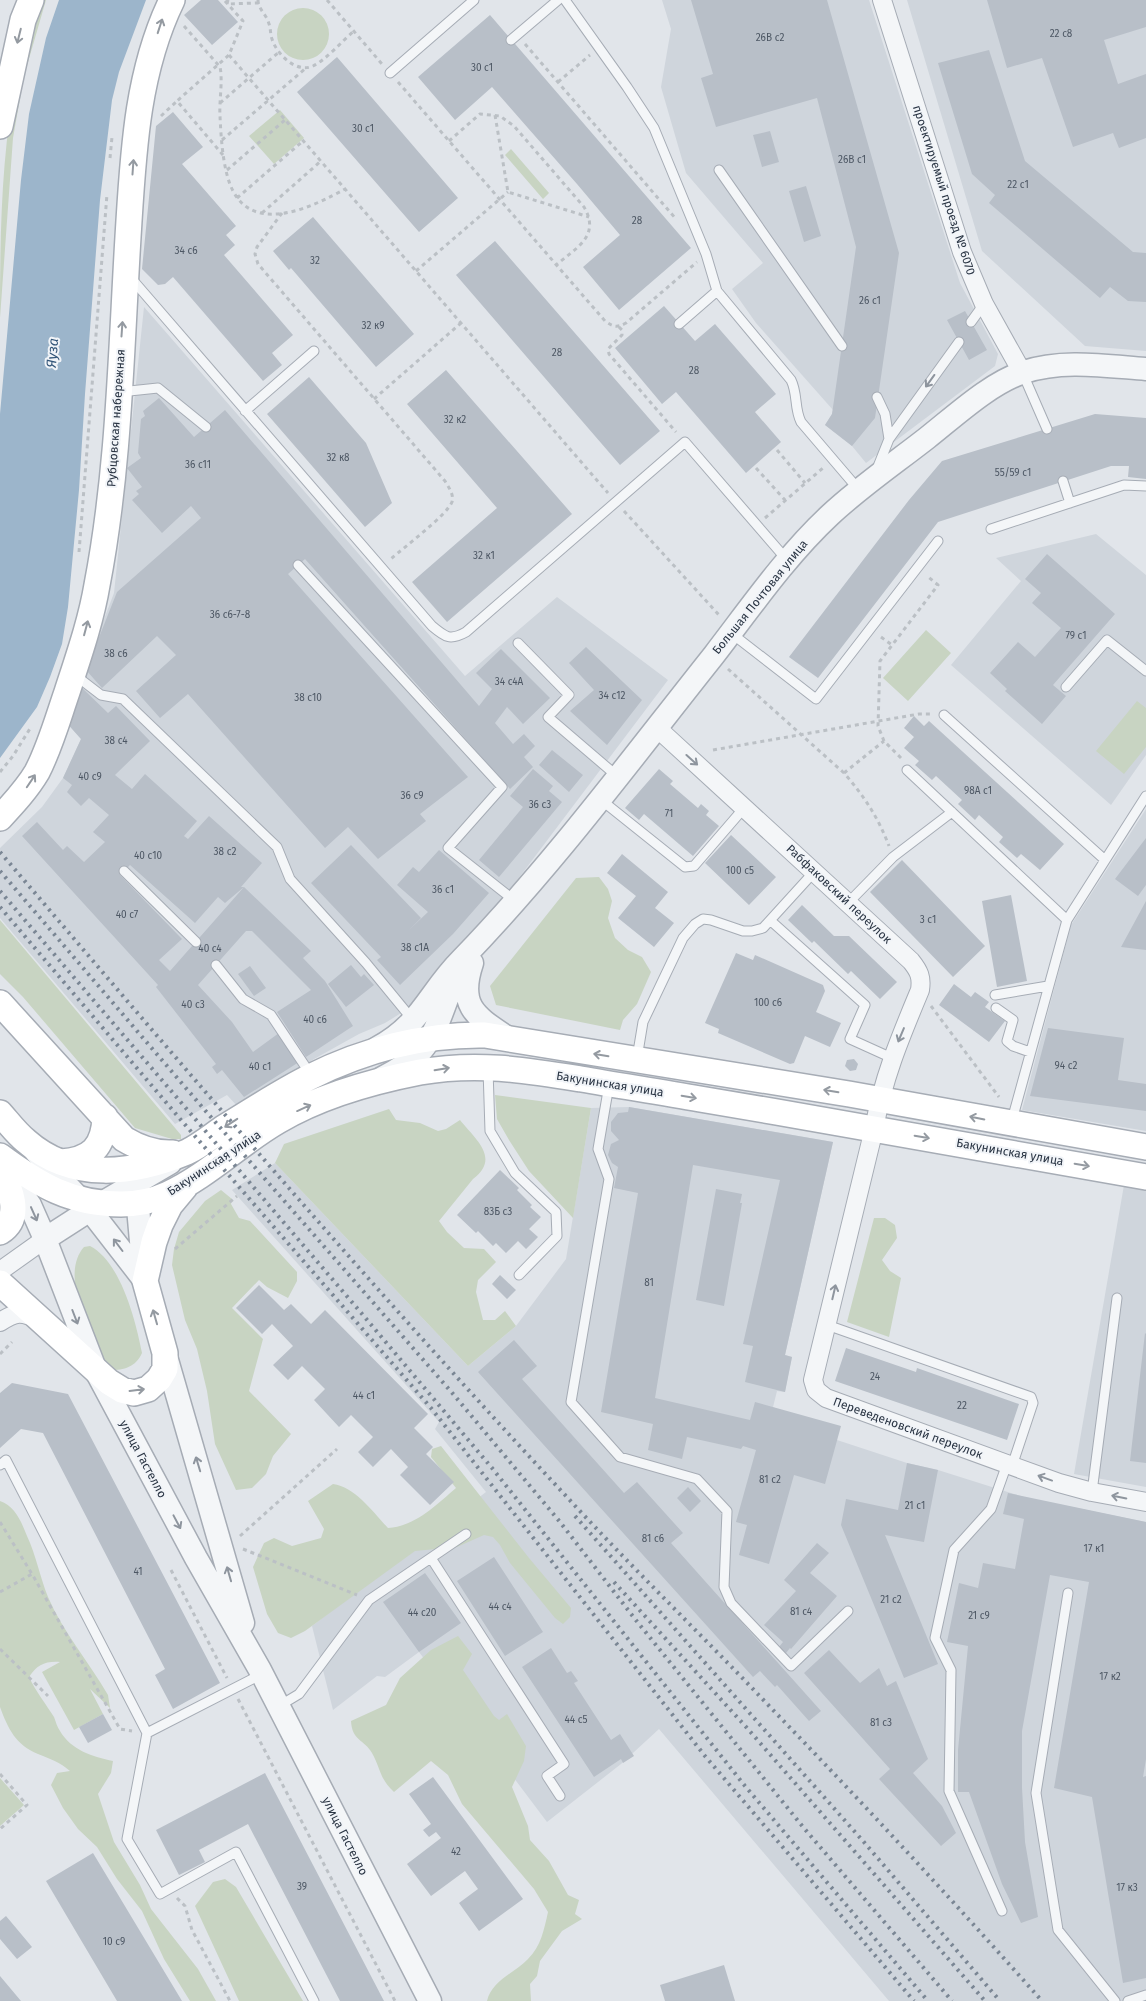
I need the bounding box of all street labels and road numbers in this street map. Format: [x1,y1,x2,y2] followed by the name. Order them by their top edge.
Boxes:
[910,103,978,277] street label: проектируемый проезд № 6070
[104,349,128,487] street label: Рубцовская набережная
[710,537,810,657] street label: Большая Почтовая улица
[784,842,895,947] street label: Рабфаковский переулок
[555,1069,665,1099] street label: Бакунинская улица
[165,1128,263,1198] street label: Бакунинская улица
[955,1136,1065,1168] street label: Бакунинская улица
[831,1394,985,1462] street label: Переведеновский переулок
[117,1418,169,1500] street label: улица Гастелло
[319,1794,371,1878] street label: улица Гастелло

